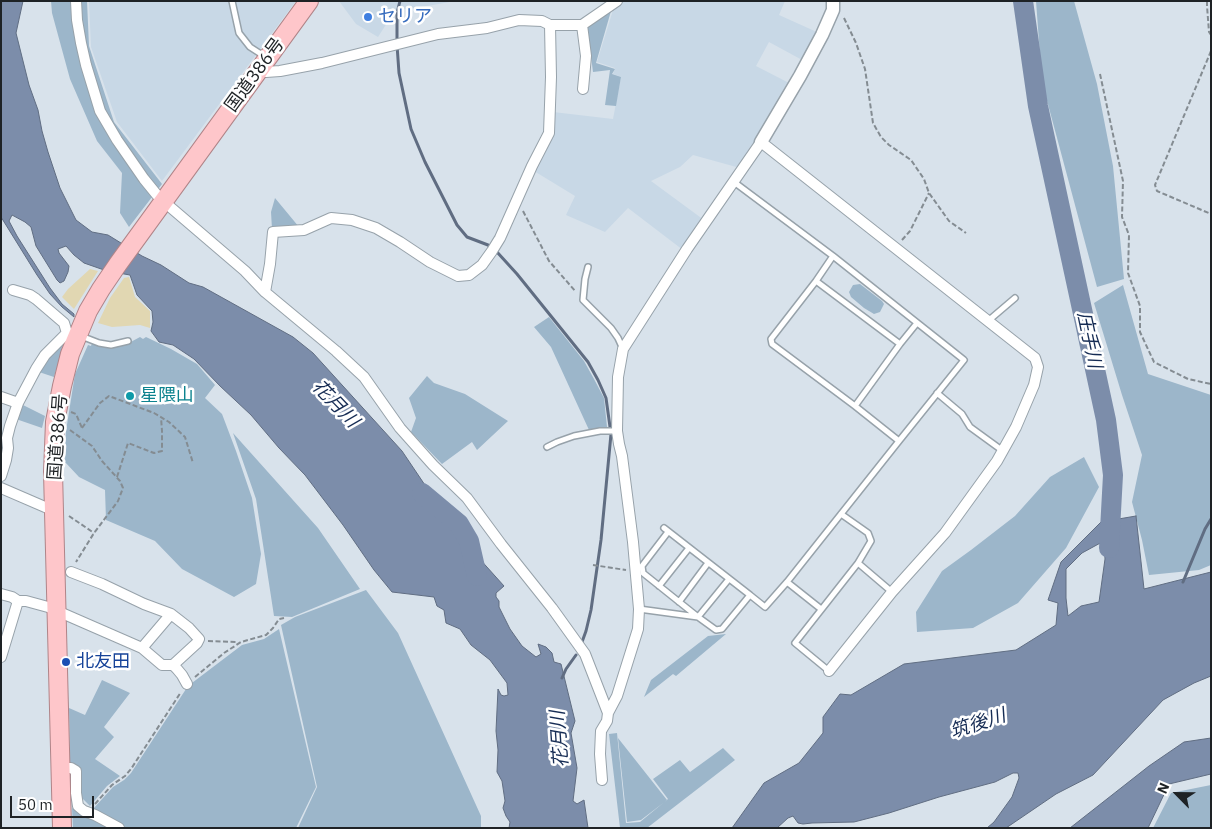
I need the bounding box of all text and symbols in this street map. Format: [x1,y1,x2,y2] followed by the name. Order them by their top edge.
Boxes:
[378,6,432,28] place label: セリア
[362,11,374,23] marker: セリア
[221,34,289,116] street label: 国道386号
[1072,310,1106,370] water label: 庄手川
[307,376,363,432] water label: 花月川
[140,385,194,407] place label: 星隈山
[124,390,136,402] marker: 星隈山
[44,393,72,481] street label: 国道386号
[76,651,130,673] place label: 北友田
[60,656,72,668] marker: 北友田
[947,704,1009,744] water label: 筑後川
[547,710,573,768] water label: 花月川
[1152,769,1202,819] north arrow
[1153,780,1173,796] text: N
[12,786,96,818] scale bar
[18,795,53,814] text: 50 m

